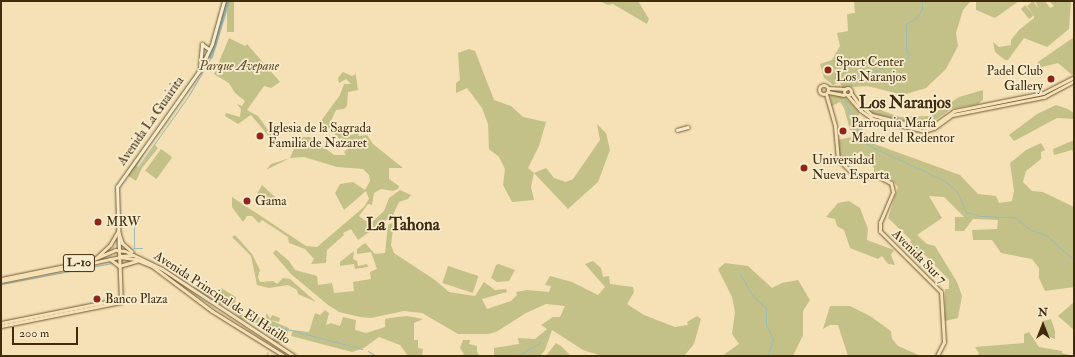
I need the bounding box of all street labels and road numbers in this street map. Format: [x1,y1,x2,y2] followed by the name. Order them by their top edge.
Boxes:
[114,73,188,169] street label: Avenida La Guairita
[888,226,950,288] street label: Avenida Sur 7
[151,248,293,348] street label: Avenida Principal de El Hatillo
[62,253,96,273] road number: L-10

